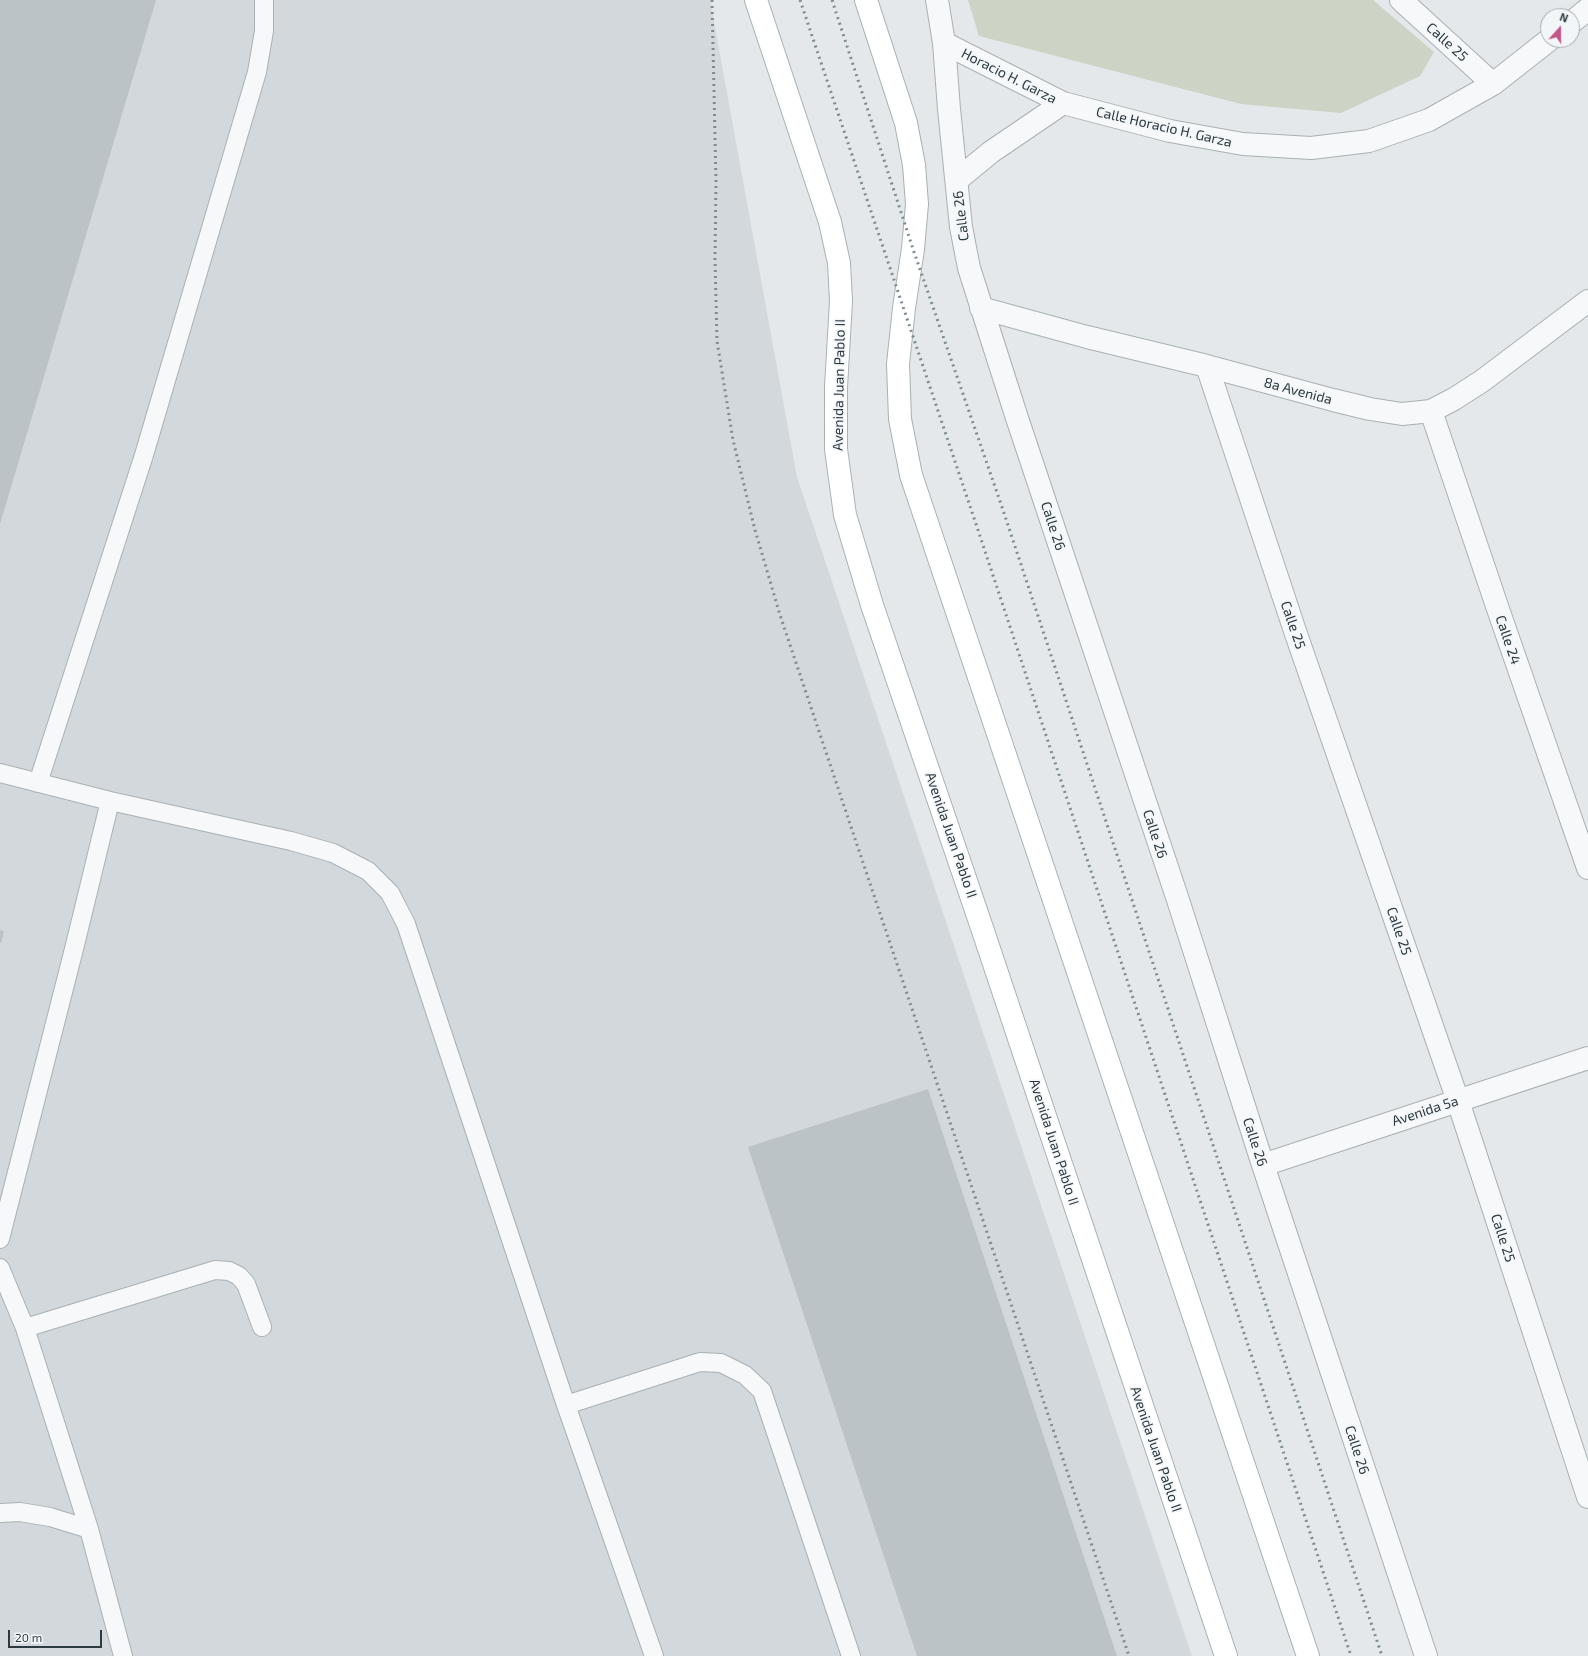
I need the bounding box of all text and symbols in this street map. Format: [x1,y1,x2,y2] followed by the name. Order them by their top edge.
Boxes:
[1540,8,1580,48] north arrow
[1558,10,1570,25] text: N
[1423,19,1471,65] street label: Calle 25
[959,45,1059,107] street label: Horacio H. Garza
[1094,103,1234,151] street label: Calle Horacio H. Garza
[950,190,972,242] street label: Calle 26
[829,319,849,451] street label: Avenida Juan Pablo II
[1262,374,1334,408] street label: 8a Avenida
[1037,499,1069,553] street label: Calle 26
[1277,599,1309,651] street label: Calle 25
[1492,613,1524,667] street label: Calle 24
[922,770,980,900] street label: Avenida Juan Pablo II
[1139,807,1171,861] street label: Calle 26
[1383,905,1415,957] street label: Calle 25
[1026,1077,1082,1207] street label: Avenida Juan Pablo II
[1390,1092,1460,1130] street label: Avenida 5a
[1239,1115,1271,1169] street label: Calle 26
[1487,1212,1519,1264] street label: Calle 25
[1127,1384,1185,1514] street label: Avenida Juan Pablo II
[1341,1423,1373,1477] street label: Calle 26
[10,1622,104,1648] scale bar
[15,1630,42,1644] text: 20 m

